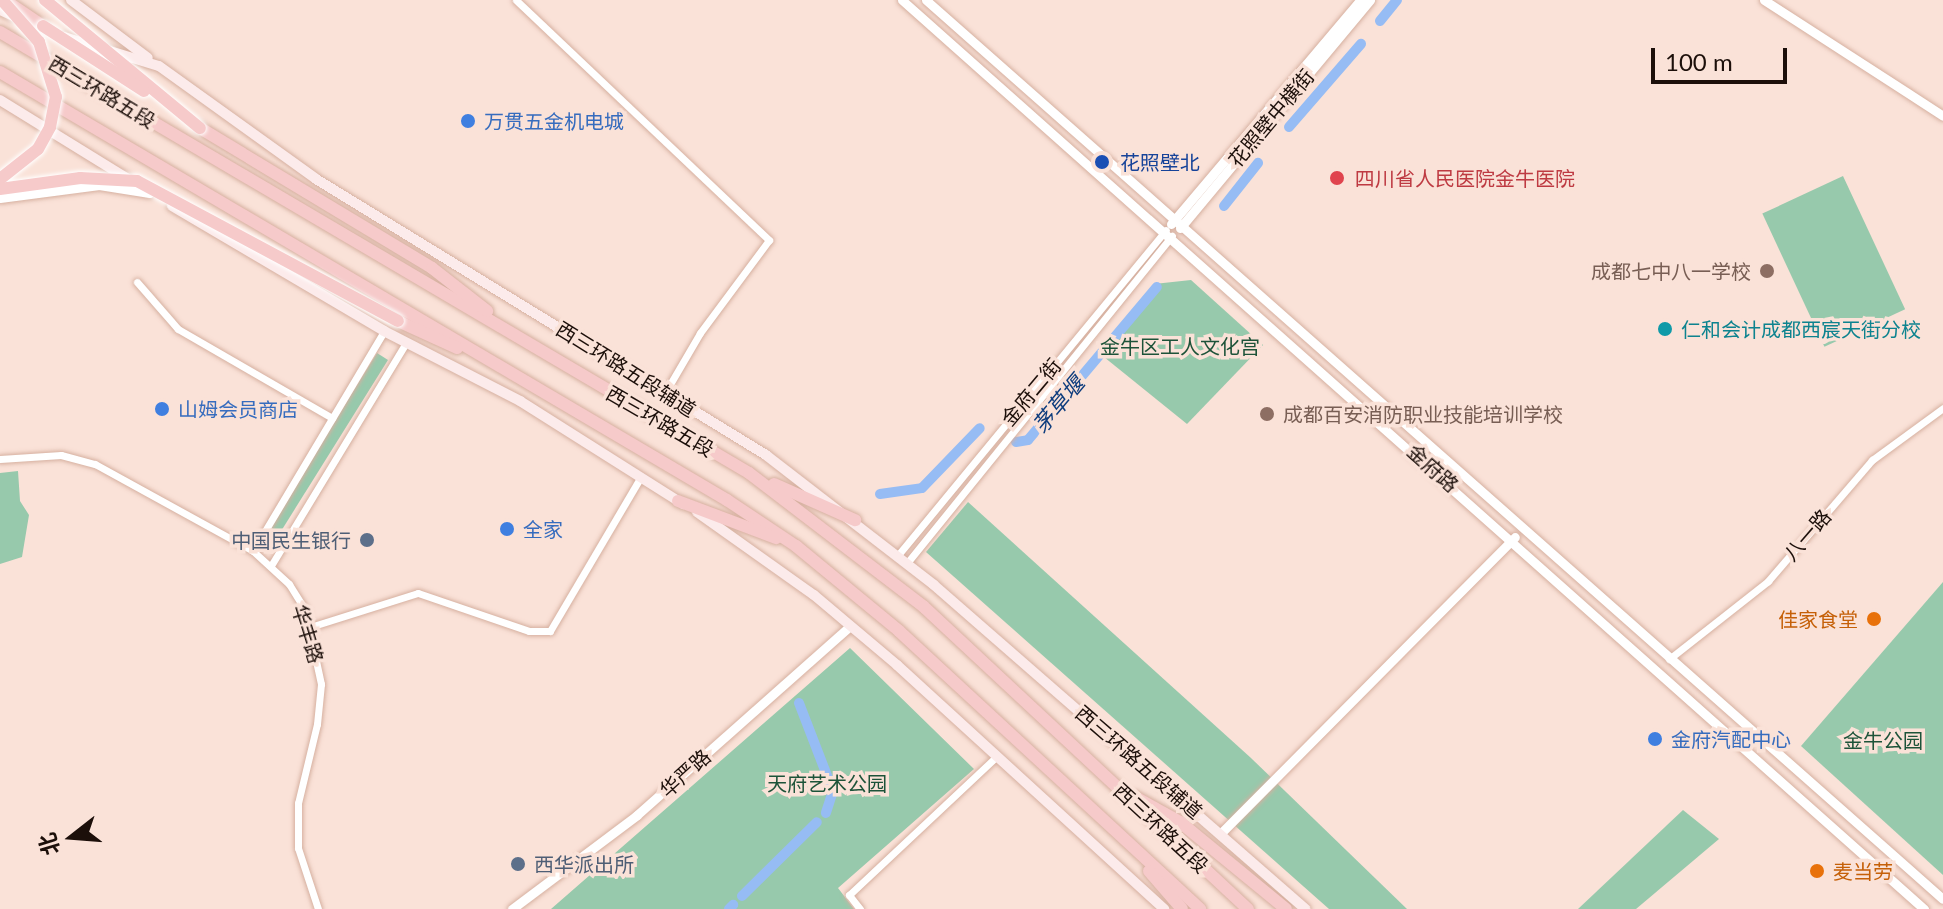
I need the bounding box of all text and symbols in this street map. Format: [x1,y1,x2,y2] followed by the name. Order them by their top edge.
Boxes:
[1655,32,1791,82] scale bar
[1665,47,1733,76] text: 100 m
[44,51,160,133] street label: 西三环路五段
[1223,64,1319,172] street label: 花照壁中横街
[484,109,624,133] place label: 万贯五金机电城
[459,112,477,130] marker: 万贯五金机电城
[1120,150,1200,174] place label: 花照壁北
[1091,151,1113,173] marker: 花照壁北
[1355,166,1575,190] place label: 四川省人民医院金牛医院
[1326,167,1348,189] marker: 四川省人民医院金牛医院
[1591,259,1751,283] place label: 成都七中八一学校
[1758,262,1776,280] marker: 成都七中八一学校
[552,316,700,422] street label: 西三环路五段辅道
[1681,317,1921,341] place label: 仁和会计成都西宸天街分校
[1656,320,1674,338] marker: 仁和会计成都西宸天街分校
[1100,334,1260,358] park label: 金牛区工人文化宫
[996,354,1066,430] street label: 金府二街
[1027,370,1089,438] water label: 茅草堰
[602,381,718,461] street label: 西三环路五段
[178,397,298,421] place label: 山姆会员商店
[153,400,171,418] marker: 山姆会员商店
[1283,402,1563,426] place label: 成都百安消防职业技能培训学校
[1258,405,1276,423] marker: 成都百安消防职业技能培训学校
[1403,439,1463,497] street label: 金府路
[1778,504,1836,566] street label: 八一路
[523,517,563,541] place label: 全家
[498,520,516,538] marker: 全家
[231,528,351,552] place label: 中国民生银行
[358,531,376,549] marker: 中国民生银行
[288,602,328,666] street label: 华丰路
[1778,607,1858,631] place label: 佳家食堂
[1865,610,1883,628] marker: 佳家食堂
[1071,700,1207,824] street label: 西三环路五段辅道
[1671,727,1791,751] place label: 金府汽配中心
[1843,728,1923,752] park label: 金牛公园
[1646,730,1664,748] marker: 金府汽配中心
[655,744,715,802] street label: 华严路
[767,771,887,795] park label: 天府艺术公园
[1109,778,1213,878] street label: 西三环路五段
[32,797,112,877] north arrow
[32,830,65,859] text: 北
[534,852,634,876] place label: 西华派出所
[509,855,527,873] marker: 西华派出所
[1833,859,1893,883] place label: 麦当劳
[1808,862,1826,880] marker: 麦当劳

